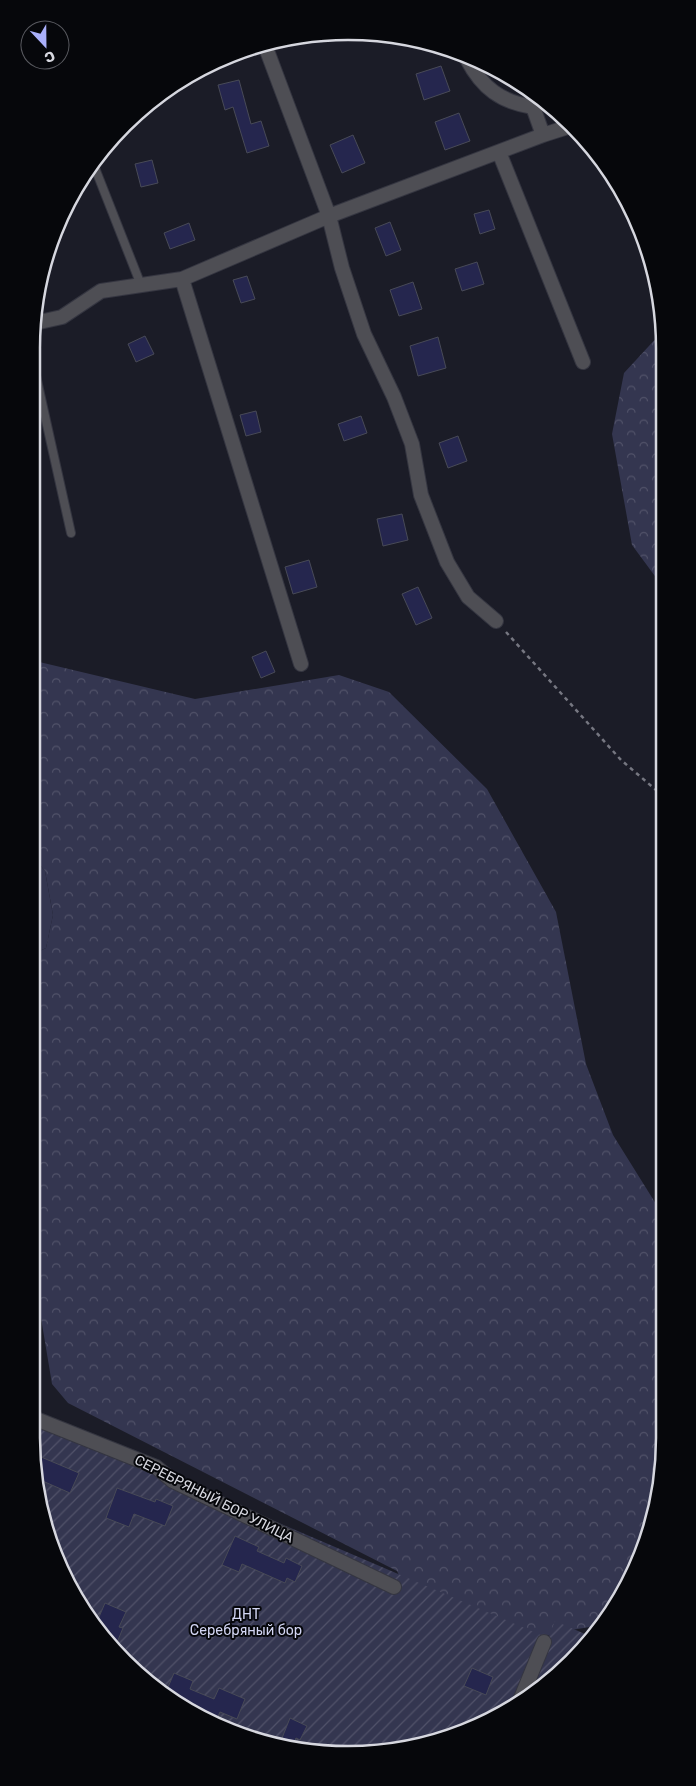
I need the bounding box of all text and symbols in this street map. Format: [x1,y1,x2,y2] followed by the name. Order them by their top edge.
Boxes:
[20,20,70,70] north arrow
[42,47,57,66] text: С
[132,1450,297,1547] street label: СЕРЕБРЯНЫЙ БОР УЛИЦА
[190,1606,302,1639] park label: ДНТ Серебряный бор

